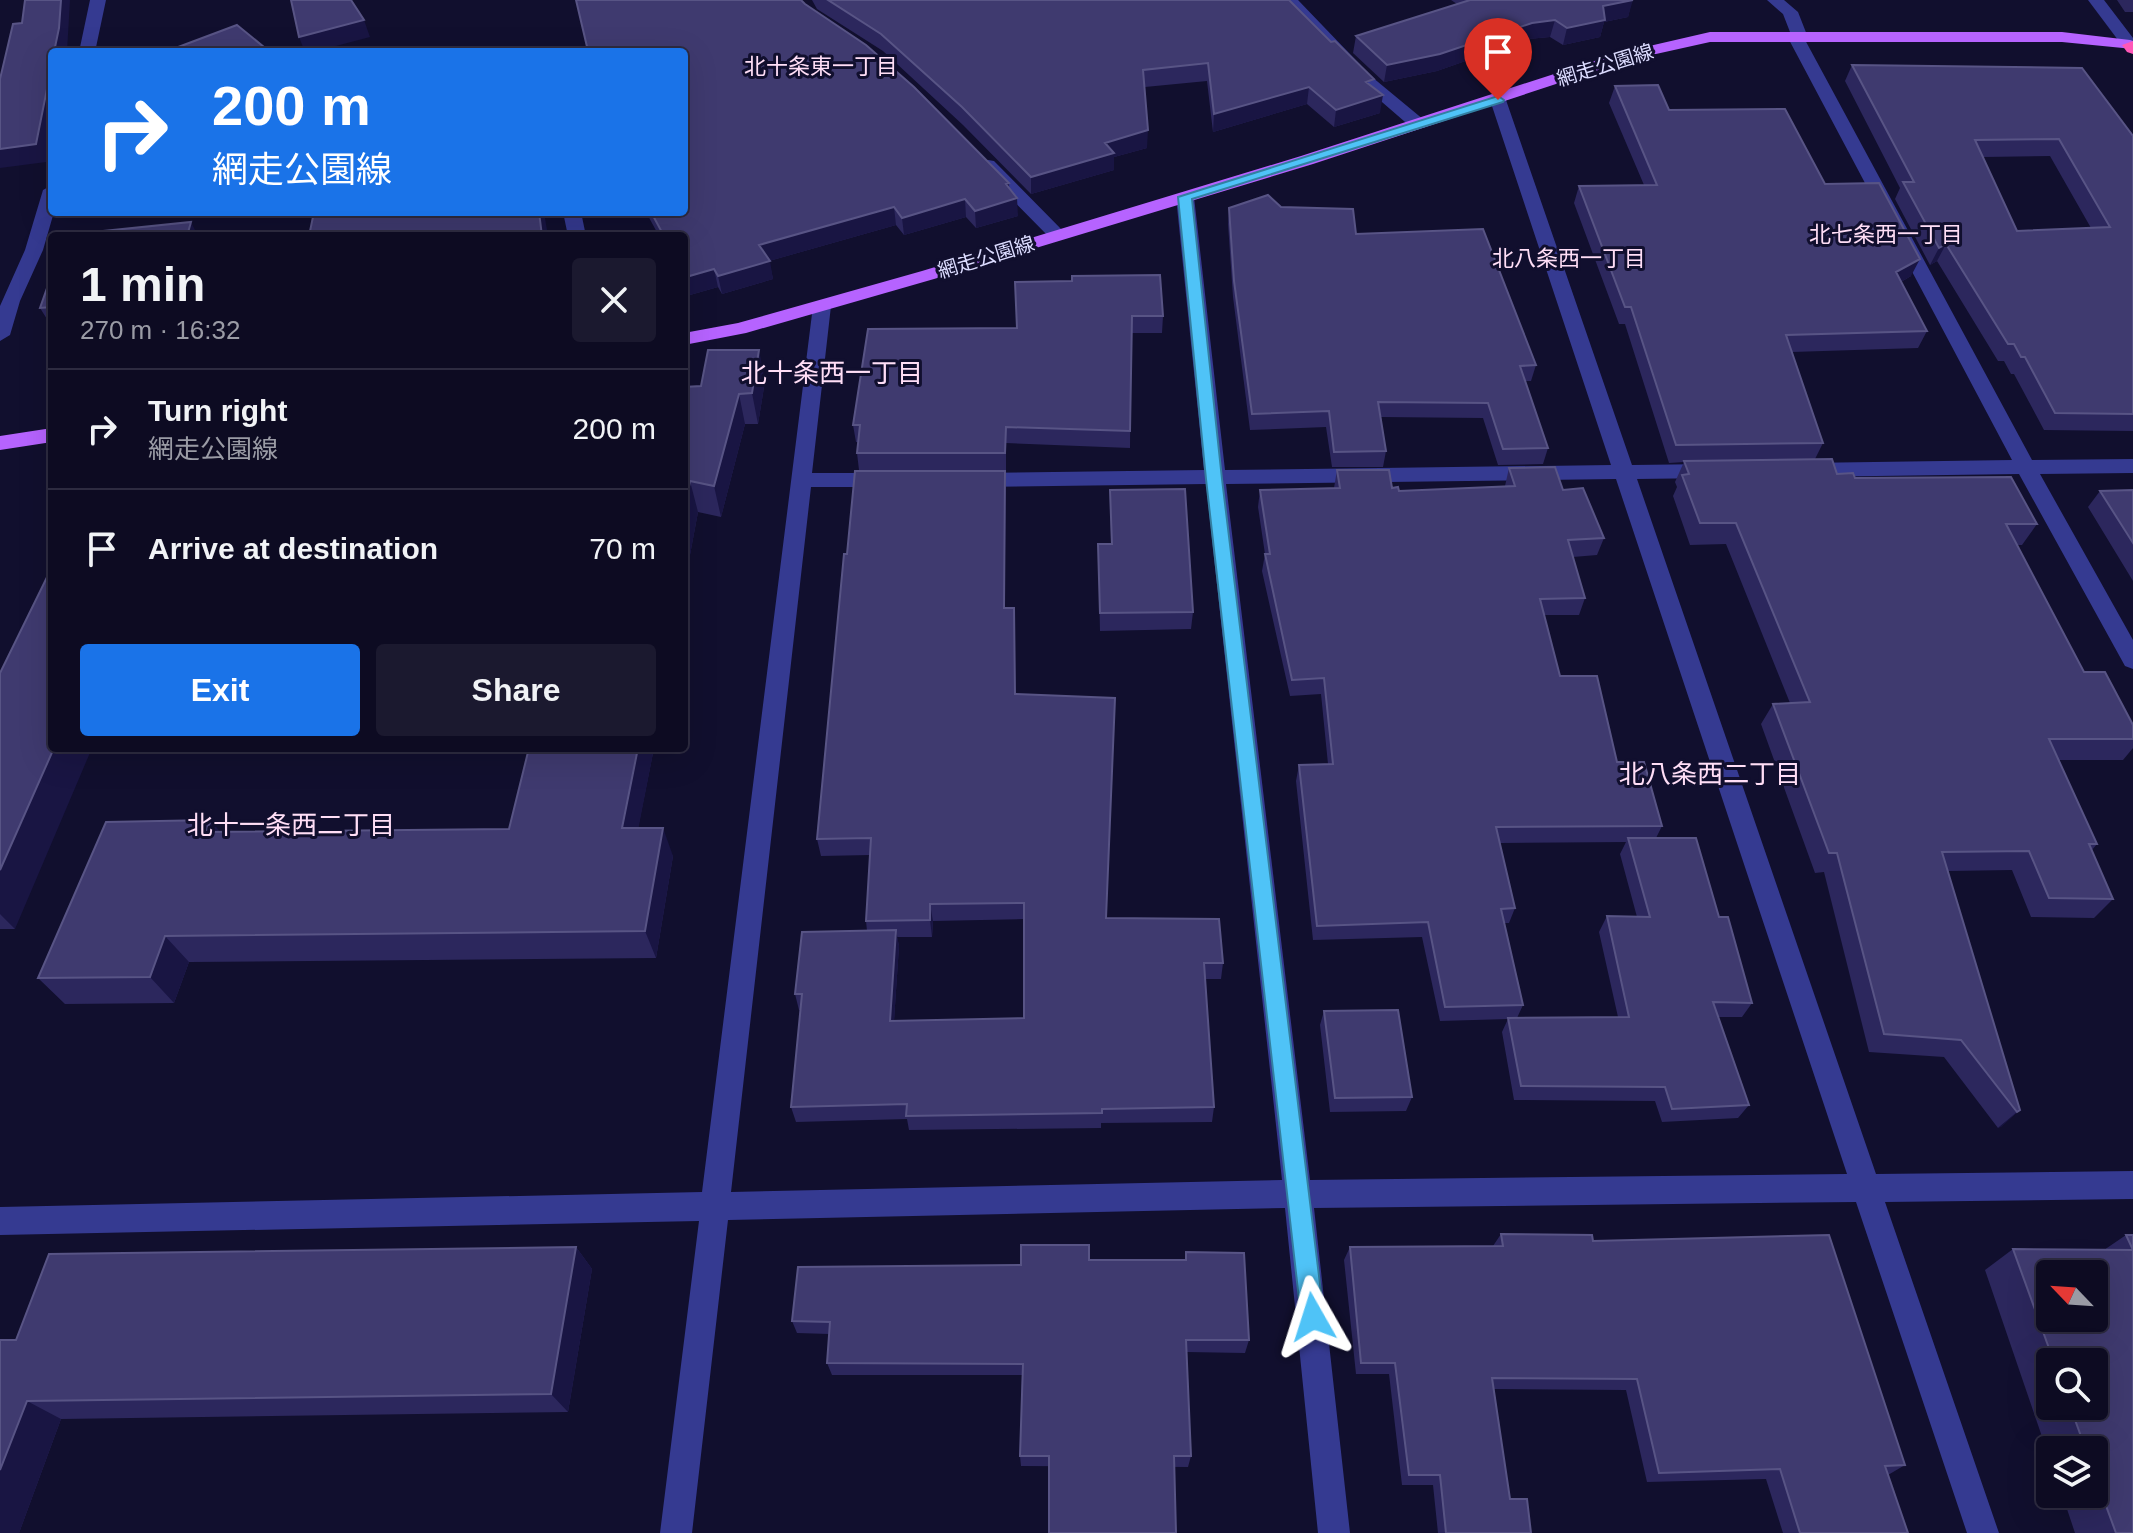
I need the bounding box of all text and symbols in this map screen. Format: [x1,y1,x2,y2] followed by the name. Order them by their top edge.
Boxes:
[1464,18,1532,100] pin
[1476,30,1520,74] icon: arrive
[1554,40,1656,90] street label: 網走公園線
[744,54,898,79] district label: 北十条東一丁目
[212,74,371,137] text: 200 m
[80,80,184,184] icon: right
[212,149,392,190] text: 網走公園線
[1809,222,1963,247] district label: 北七条西一丁目
[935,232,1037,282] street label: 網走公園線
[1492,246,1646,271] district label: 北八条西一丁目
[80,258,205,311] text: 1 min
[572,258,656,342] button: close
[80,315,240,345] text: 270 m · 16:32
[741,358,923,388] district label: 北十条西一丁目
[148,394,287,427] text: Turn right
[80,407,124,451] icon: right
[573,412,656,445] text: 200 m
[148,434,278,464] text: 網走公園線
[80,527,124,571] icon: arrive
[148,532,438,565] text: Arrive at destination
[589,532,656,565] text: 70 m
[80,644,360,736] button: Exit
[376,644,656,736] button: Share
[1619,759,1801,789] district label: 北八条西二丁目
[187,810,395,840] district label: 北十一条西二丁目
[2036,1260,2108,1332] north arrow
[2036,1260,2108,1508] map controls
[1271,1275,1355,1359] position arrow
[2036,1348,2108,1420] button: search
[2036,1436,2108,1508] button: layers

